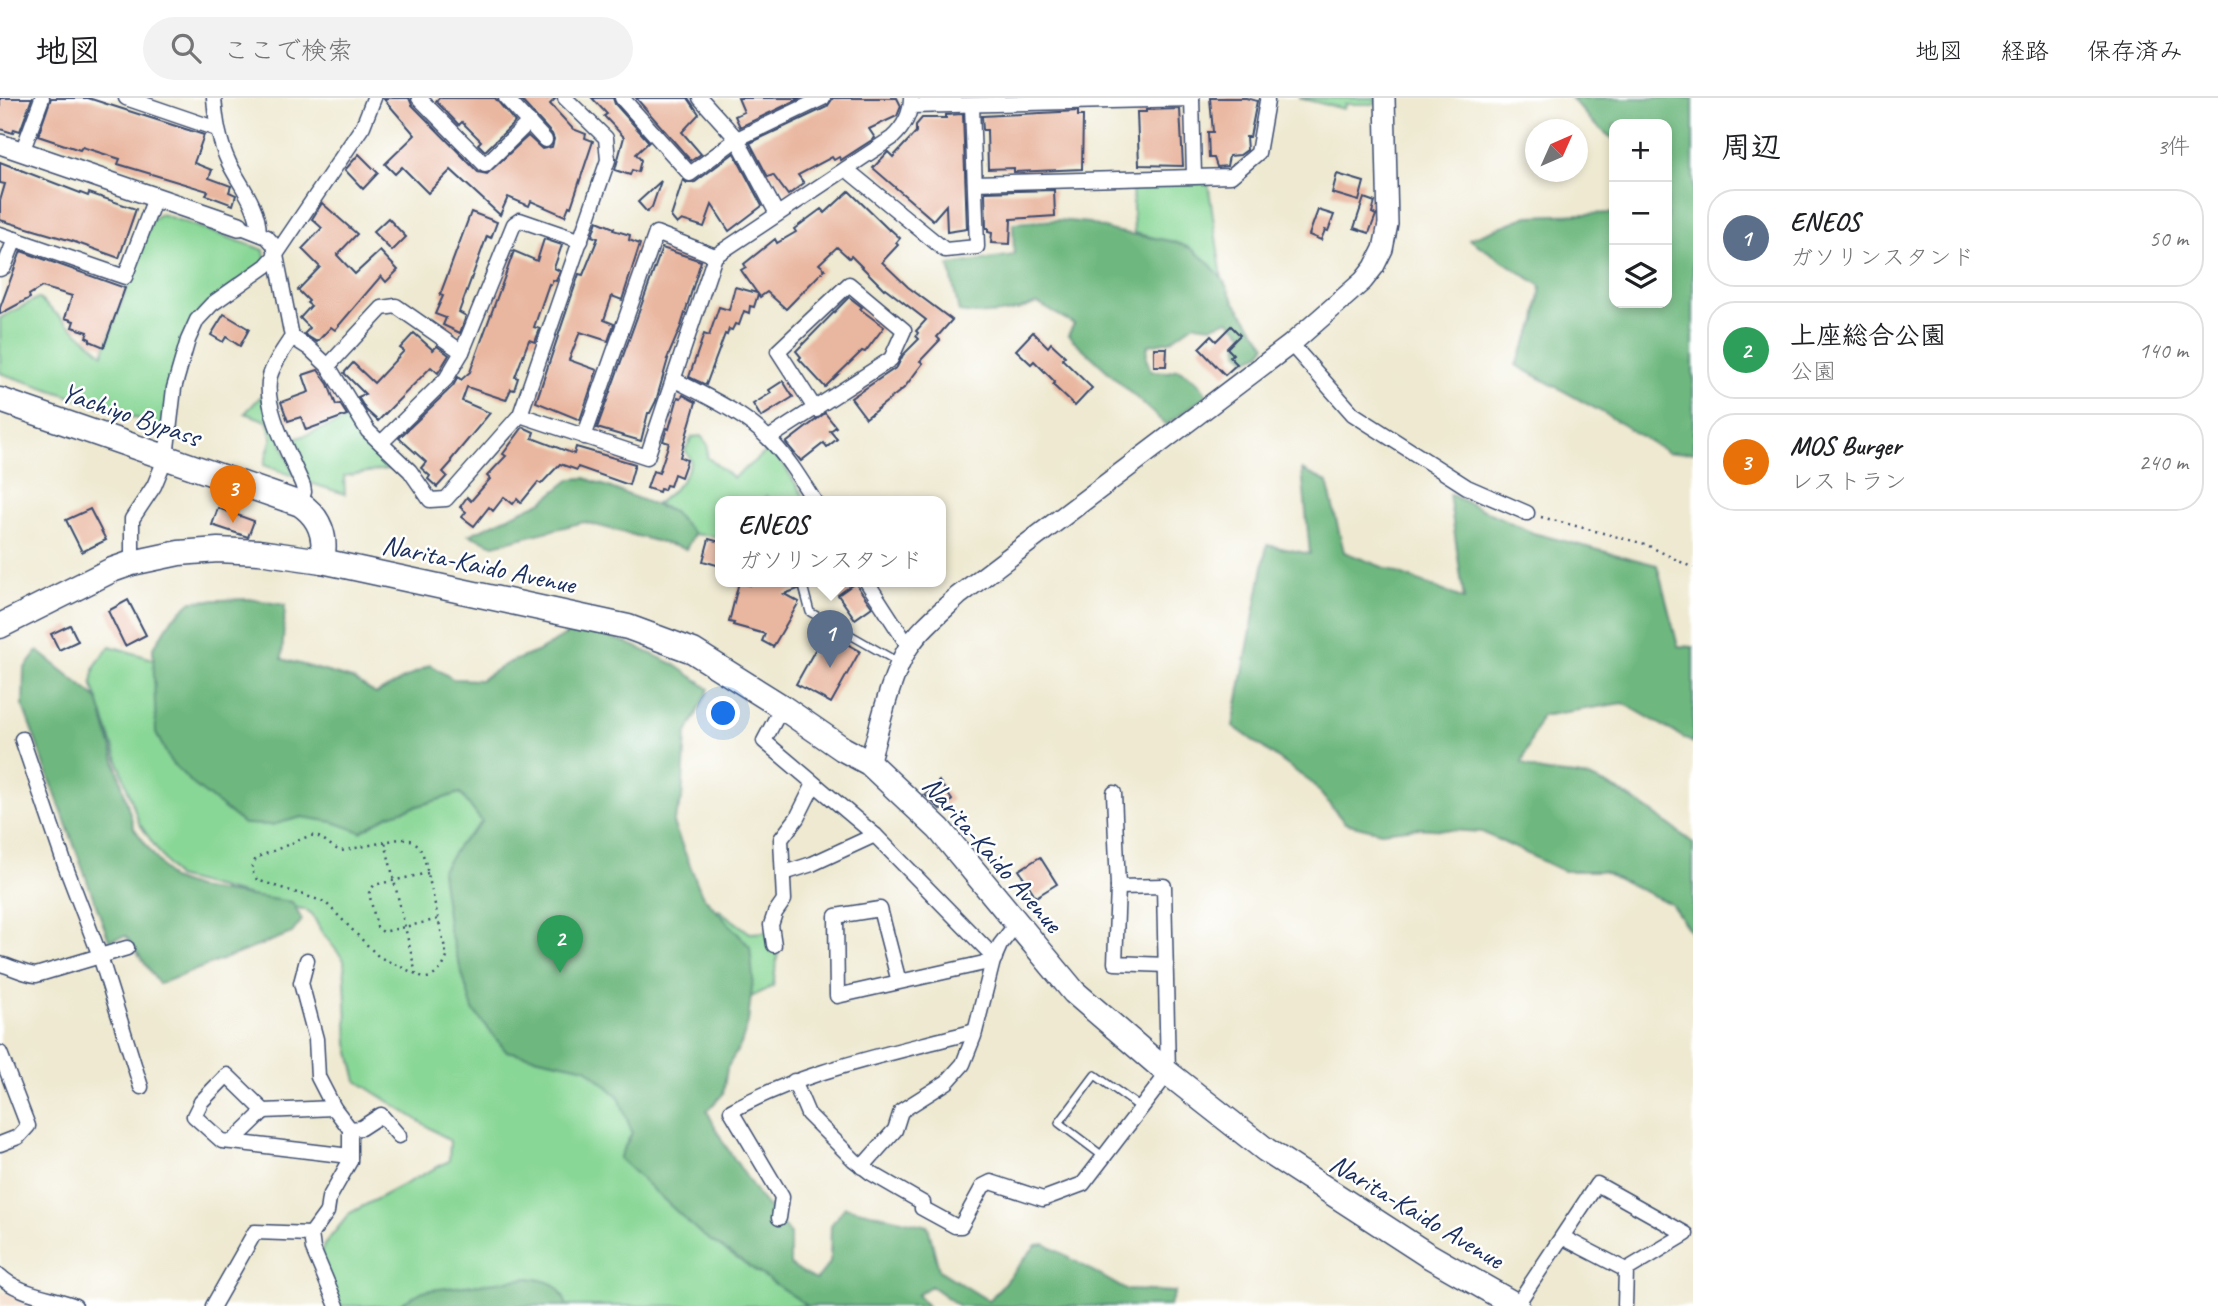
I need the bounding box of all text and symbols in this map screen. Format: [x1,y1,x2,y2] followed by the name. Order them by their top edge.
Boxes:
[143,17,633,80] search box
[167,29,205,67] icon: search
[35,30,101,72] text: 地図
[223,34,353,67] text: ここで検索
[1915,36,1963,66] text: 地図
[2001,36,2049,66] text: 経路
[2087,36,2183,66] text: 保存済み
[1525,119,1588,182] north arrow
[1609,119,1672,308] map controls
[1609,119,1672,182] button: +
[1721,128,1781,166] text: 周辺
[2157,132,2190,161] text: 3件
[1609,182,1672,245] button: −
[1790,205,1860,238] text: ENEOS
[1741,224,1751,253] text: 1
[2149,224,2188,253] text: 50 m
[1790,243,1974,272] text: ガソリンスタンド
[1609,245,1672,308] button: layers
[1790,319,1946,352] text: 上座総合公園
[1741,336,1751,365] text: 2
[2139,336,2188,365] text: 140 m
[1790,357,1836,386] text: 公園
[57,374,207,455] street label: Yachiyo Bypass
[1790,429,1901,462] text: MOS Burger
[1741,448,1751,477] text: 3
[2139,448,2188,477] text: 240 m
[210,465,256,523] pin: 3
[1790,467,1907,496] text: レストラン
[715,496,946,587] popup
[738,508,808,541] text: ENEOS
[379,526,581,602] street label: Narita-Kaido Avenue
[738,546,923,575] text: ガソリンスタンド
[807,610,853,668] pin: 1
[706,696,740,730] your location
[915,768,1072,941] street label: Narita-Kaido Avenue
[537,915,583,973] pin: 2
[1324,1145,1512,1278] street label: Narita-Kaido Avenue

